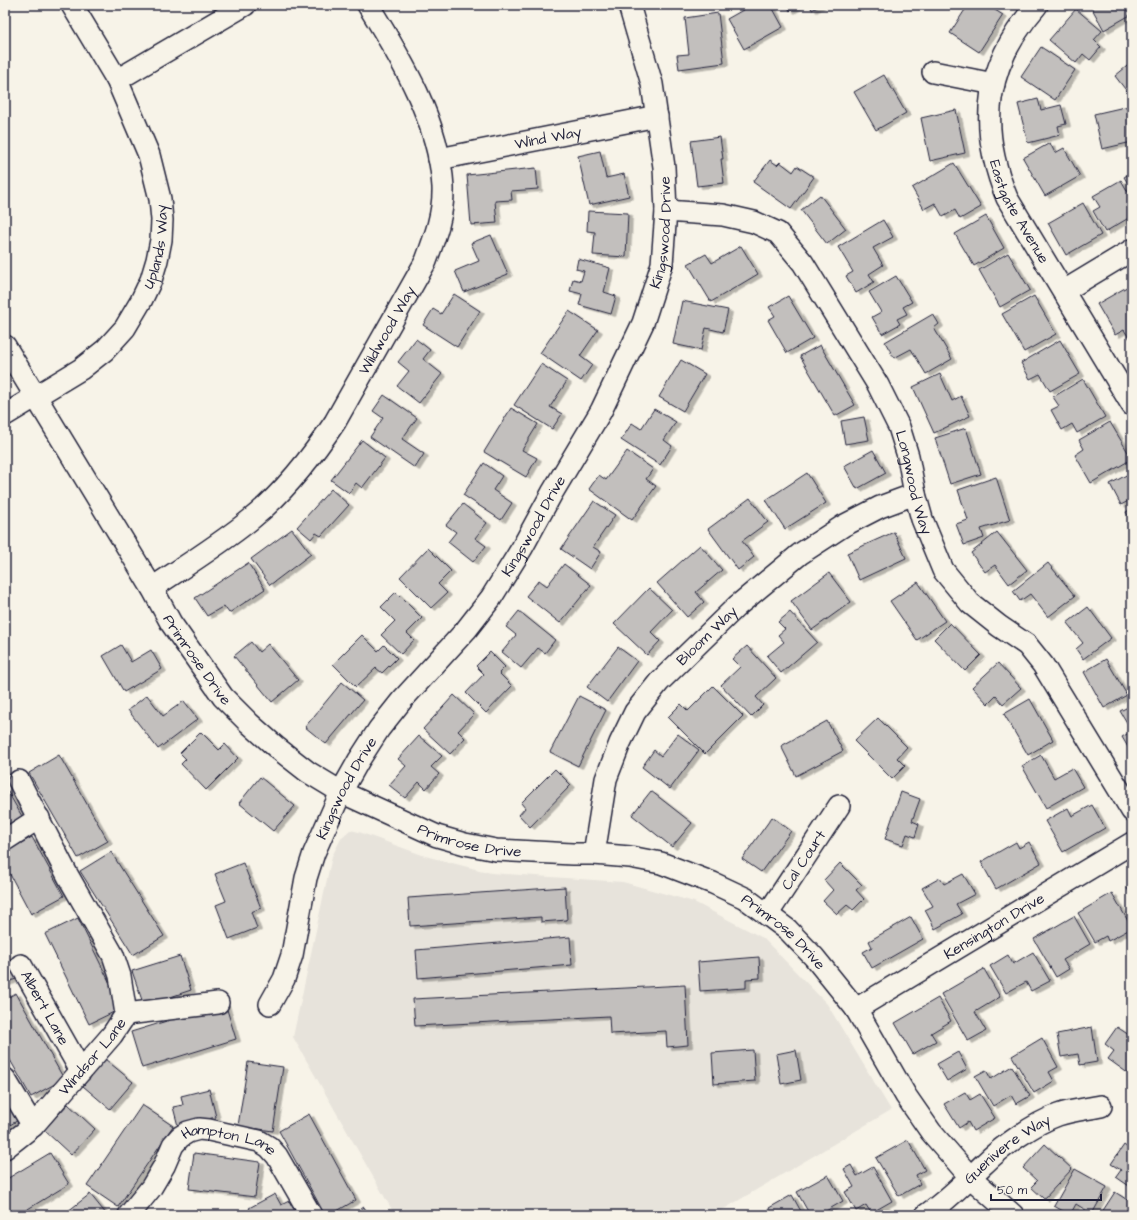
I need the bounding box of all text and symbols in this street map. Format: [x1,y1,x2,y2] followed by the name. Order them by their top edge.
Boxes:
[513,121,583,154] street label: Wind Way
[984,157,1055,267] street label: Eastgate Avenue
[644,176,677,291] street label: Kingswood Drive
[138,203,173,292] street label: Uplands Way
[353,282,421,379] street label: Wildwood Way
[890,428,938,538] street label: Longwood Way
[496,471,571,580] street label: Kingswood Drive
[672,601,742,670] street label: Bloom Way
[158,611,236,710] street label: Primrose Drive
[311,733,382,843] street label: Kingswood Drive
[414,818,522,862] street label: Primrose Drive
[776,826,831,894] street label: Cal Court
[737,888,831,974] street label: Primrose Drive
[940,888,1048,964] street label: Kensington Drive
[16,967,75,1049] street label: Albert Lane
[54,1014,131,1100] street label: Windsor Lane
[959,1109,1054,1189] street label: Guenivere Way
[177,1118,282,1160] street label: Hampton Lane
[991,1176,1101,1202] scale bar
[997,1182,1028,1199] text: 50 m

